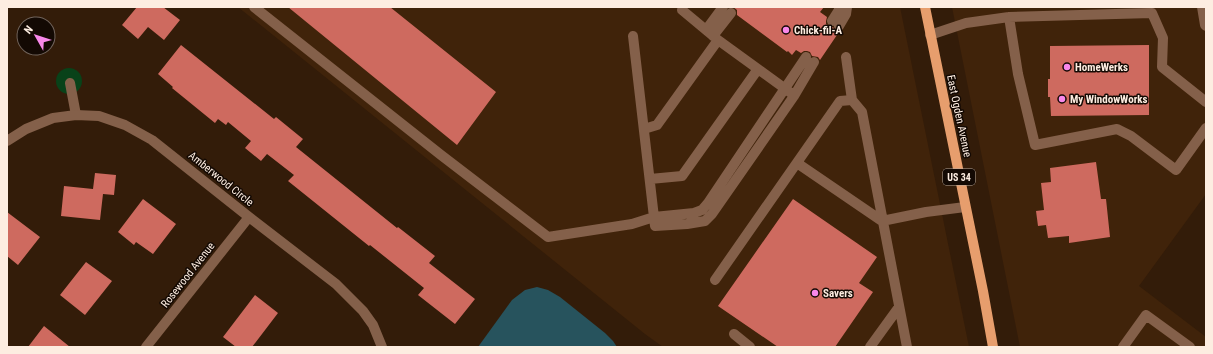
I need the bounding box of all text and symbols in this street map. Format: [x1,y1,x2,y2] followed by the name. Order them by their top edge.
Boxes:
[16,16,56,56] north arrow
[21,23,36,37] text: N
[794,24,842,37] place label: Chick-fil-A
[781,25,791,35] marker: Chick-fil-A
[1075,61,1128,74] place label: HomeWerks
[1062,62,1072,72] marker: HomeWerks
[944,74,974,158] street label: East Ogden Avenue
[1070,93,1148,106] place label: My WindowWorks
[1057,94,1067,104] marker: My WindowWorks
[186,149,256,209] street label: Amberwood Circle
[943,169,975,185] road number: US 34
[158,240,218,310] street label: Rosewood Avenue
[823,287,853,300] place label: Savers
[810,288,820,298] marker: Savers

